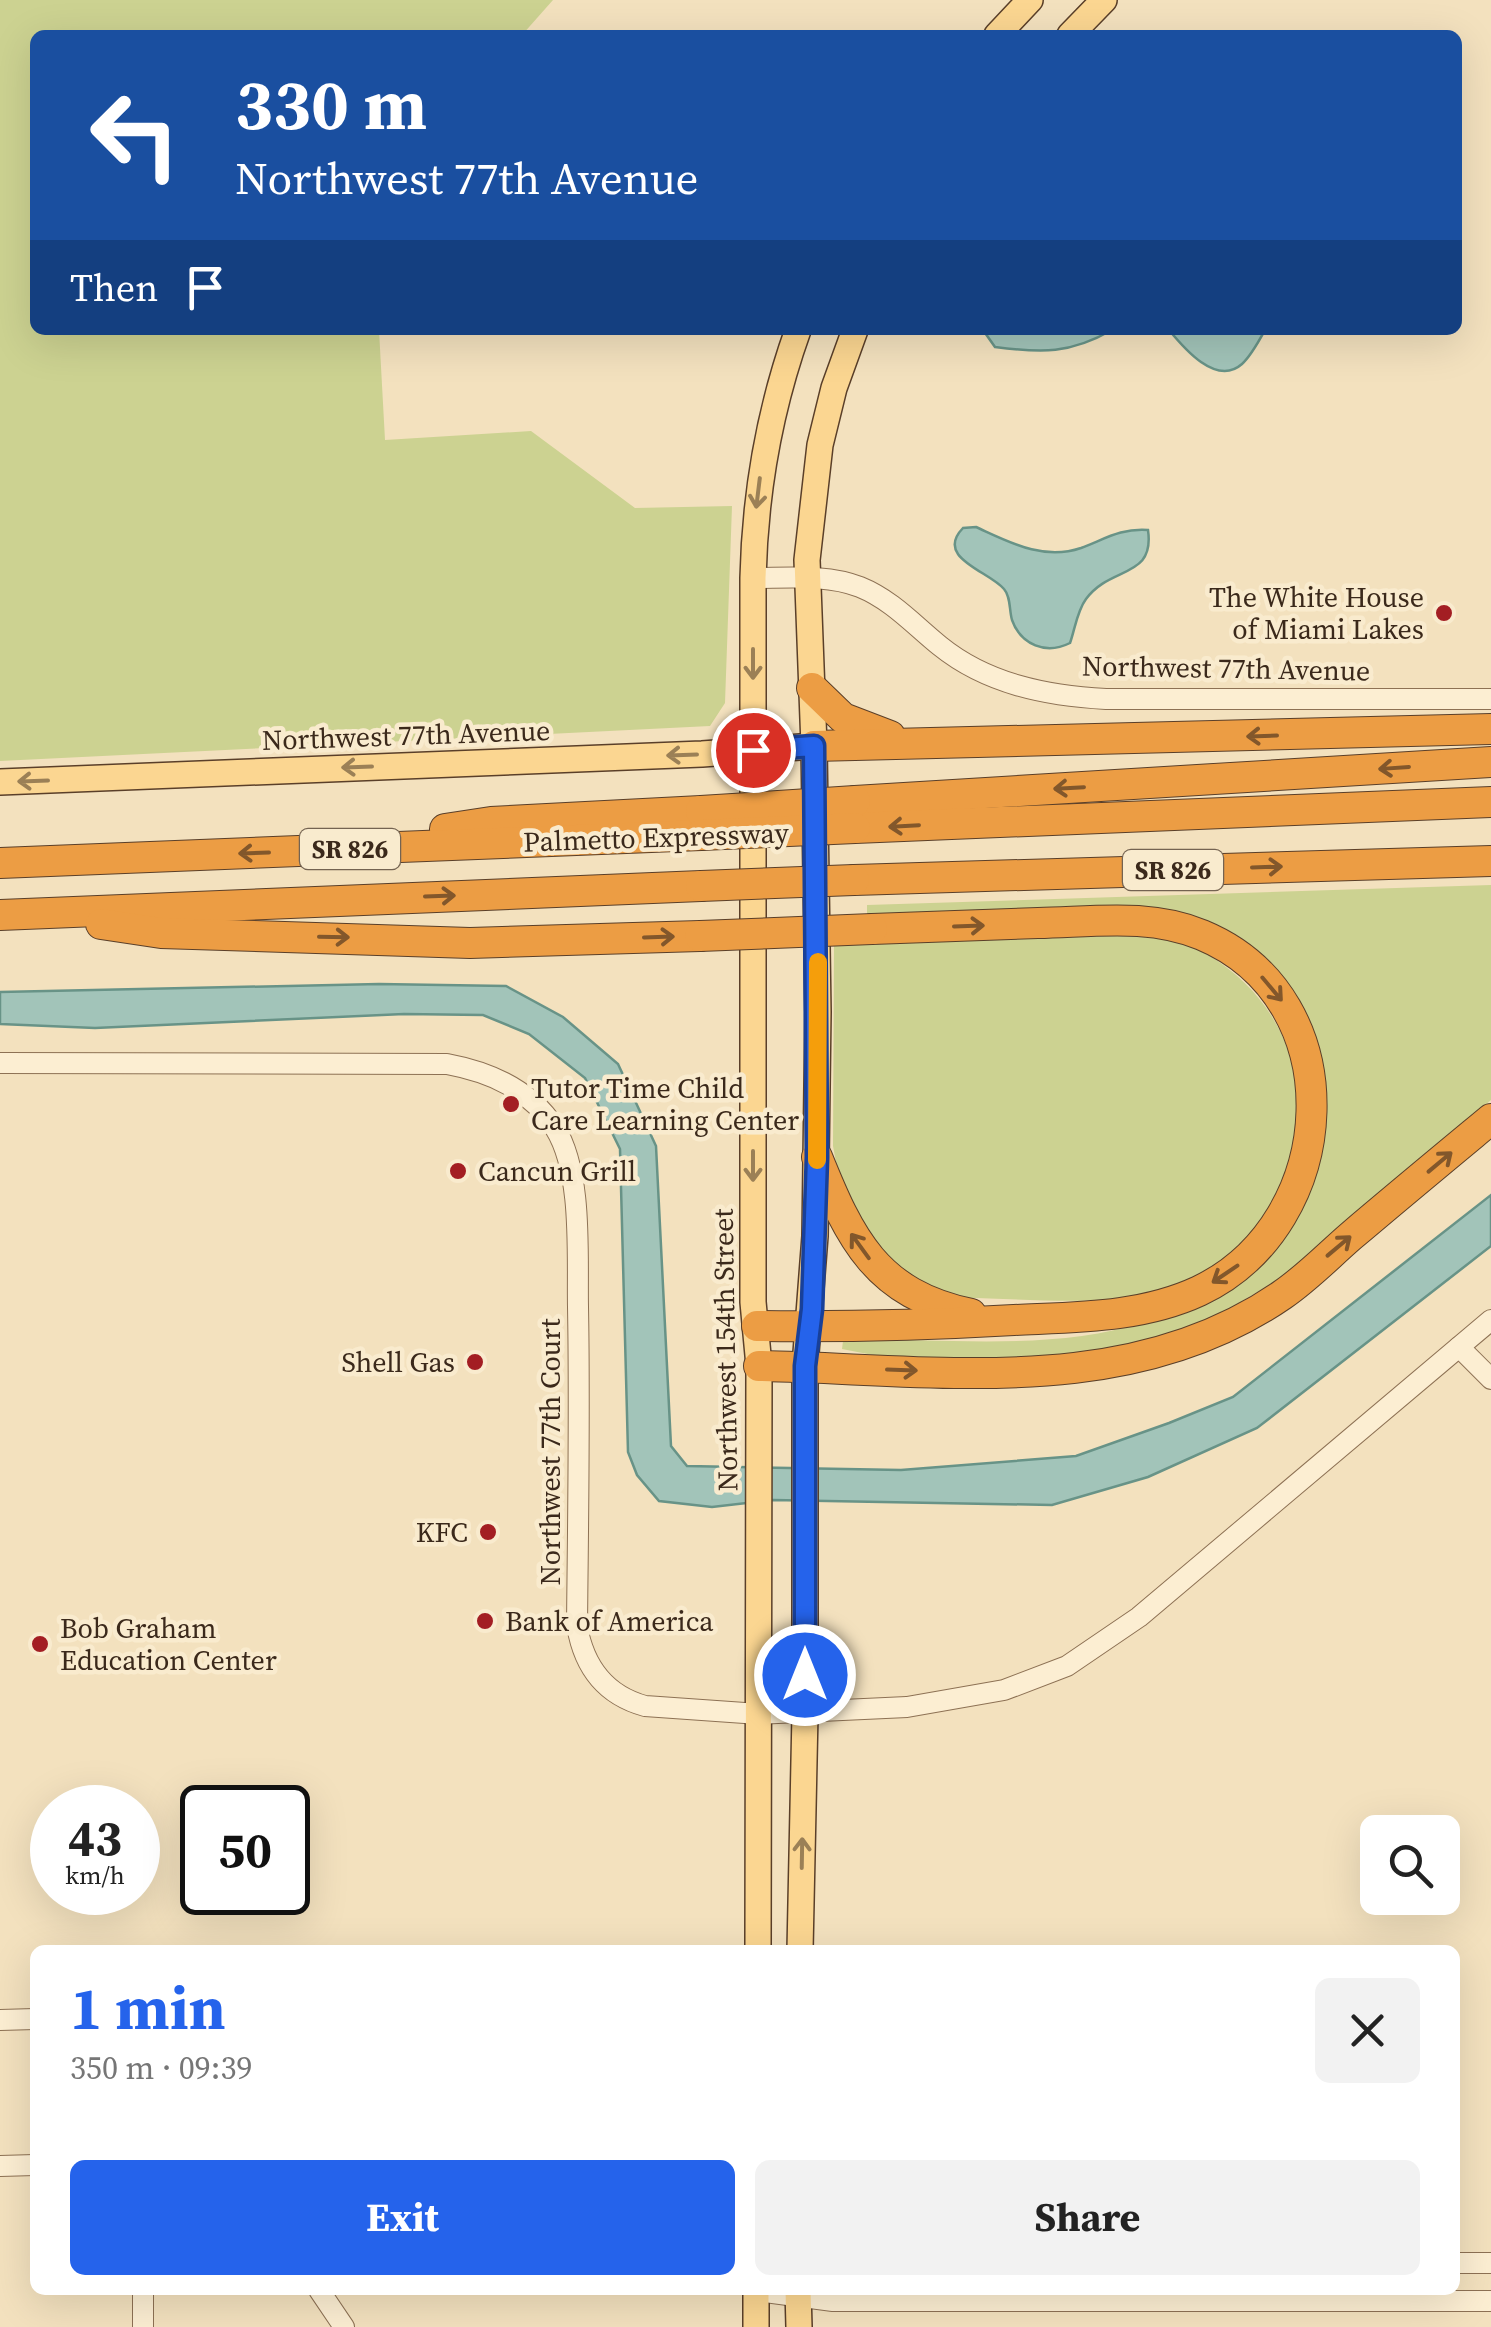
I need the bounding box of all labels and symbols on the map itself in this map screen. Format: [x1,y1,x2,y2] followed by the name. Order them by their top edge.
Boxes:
[748,476,767,508] one-way arrow
[1209,578,1424,648] place label: The White House of Miami Lakes
[1433,602,1455,624] marker: The White House of Miami Lakes
[744,646,762,679] one-way arrow
[1082,646,1370,690] street label: Northwest 77th Avenue
[711,708,796,793] pin
[261,711,551,759] street label: Northwest 77th Avenue
[1246,726,1278,745] one-way arrow
[667,745,699,764] one-way arrow
[342,758,374,777] one-way arrow
[1378,759,1410,778] one-way arrow
[17,771,49,790] one-way arrow
[1054,779,1086,798] one-way arrow
[523,813,790,861] street label: Palmetto Expressway
[889,817,921,836] one-way arrow
[300,829,400,869] road number: SR 826
[238,844,270,863] one-way arrow
[1123,850,1223,890] road number: SR 826
[1250,858,1282,877] one-way arrow
[424,887,456,906] one-way arrow
[953,916,985,935] one-way arrow
[318,927,350,946] one-way arrow
[643,927,675,946] one-way arrow
[1261,976,1283,1002] one-way arrow
[531,1069,799,1139] place label: Tutor Time Child Care Learning Center
[500,1093,522,1115] marker: Tutor Time Child Care Learning Center
[744,1150,762,1182] one-way arrow
[1426,1151,1452,1173] one-way arrow
[478,1152,636,1190] place label: Cancun Grill
[447,1160,469,1182] marker: Cancun Grill
[704,1207,746,1492] street label: Northwest 154th Street
[849,1233,870,1260] one-way arrow
[1326,1235,1352,1257] one-way arrow
[1211,1264,1239,1285] one-way arrow
[531,1318,569,1585] street label: Northwest 77th Court
[341,1343,455,1381] place label: Shell Gas
[464,1351,486,1373] marker: Shell Gas
[886,1361,918,1380] one-way arrow
[416,1513,468,1551] place label: KFC
[477,1521,499,1543] marker: KFC
[505,1602,714,1640] place label: Bank of America
[60,1609,277,1679] place label: Bob Graham Education Center
[474,1610,496,1632] marker: Bank of America
[753,1623,857,1727] position arrow
[29,1633,51,1655] marker: Bob Graham Education Center
[180,1785,310,1915] speed limit sign: 50
[792,1837,812,1870] one-way arrow

